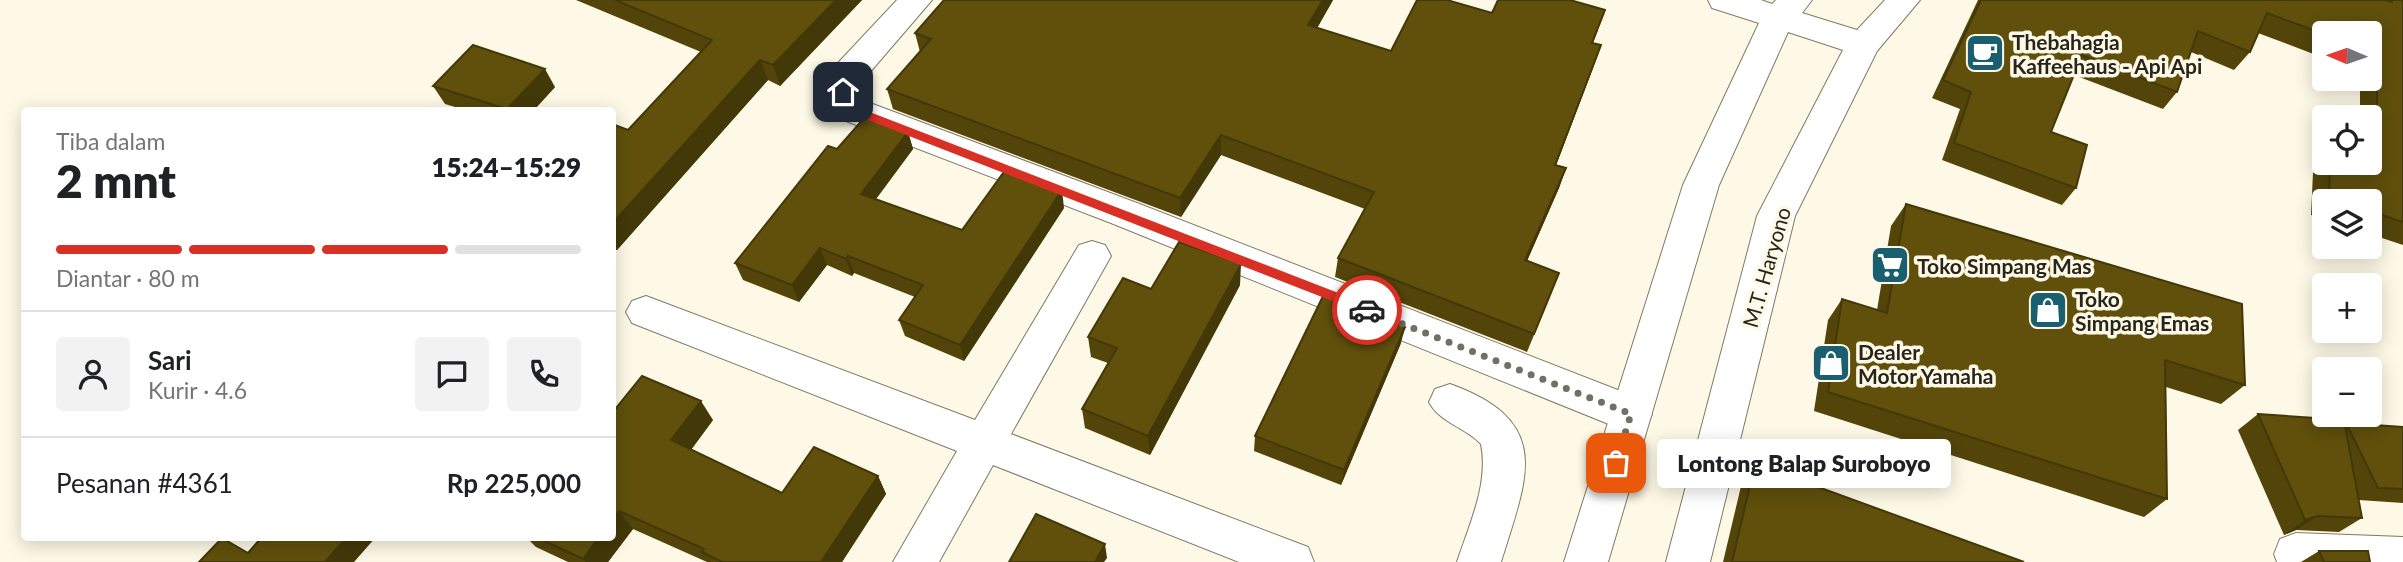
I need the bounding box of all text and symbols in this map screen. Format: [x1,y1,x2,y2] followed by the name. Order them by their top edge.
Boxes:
[2312,21,2382,91] north arrow
[2312,21,2382,427] map controls
[2012,29,2202,78] place label: Thebahagia Kaffeehaus - Api Api
[1964,32,2006,74] cafe icon: Thebahagia Kaffeehaus - Api Api
[813,62,873,122] pin
[824,73,862,111] icon: home
[2312,105,2382,175] button: locate
[56,127,165,155] text: Tiba dalam
[431,151,581,183] text: 15:24–15:29
[56,153,176,208] text: 2 mnt
[2312,189,2382,259] button: layers
[1737,204,1795,330] street label: M.T. Haryono
[1869,244,1911,286] supermarket icon: Toko Simpang Mas
[1917,253,2091,278] place label: Toko Simpang Mas
[56,264,200,292] text: Diantar · 80 m
[2312,273,2382,343] button: +
[1332,275,1402,345] courier
[2075,286,2209,335] place label: Toko Simpang Emas
[2027,289,2069,331] shop icon: Toko Simpang Emas
[1348,291,1386,329] icon: car
[56,337,130,411] button: person
[415,337,489,411] button: chat
[507,337,581,411] button: phone
[1858,339,1993,388] place label: Dealer Motor Yamaha
[1810,342,1852,384] shop icon: Dealer Motor Yamaha
[148,344,192,376] text: Sari
[2312,357,2382,427] button: −
[148,376,247,404] text: Kurir · 4.6
[1586,433,1646,493] pin
[1658,438,1952,488] callout: Lontong Balap Suroboyo
[1597,444,1635,482] icon: bag
[1677,449,1931,477] text: Lontong Balap Suroboyo
[56,467,233,499] text: Pesanan #4361
[447,467,581,499] text: Rp 225,000

